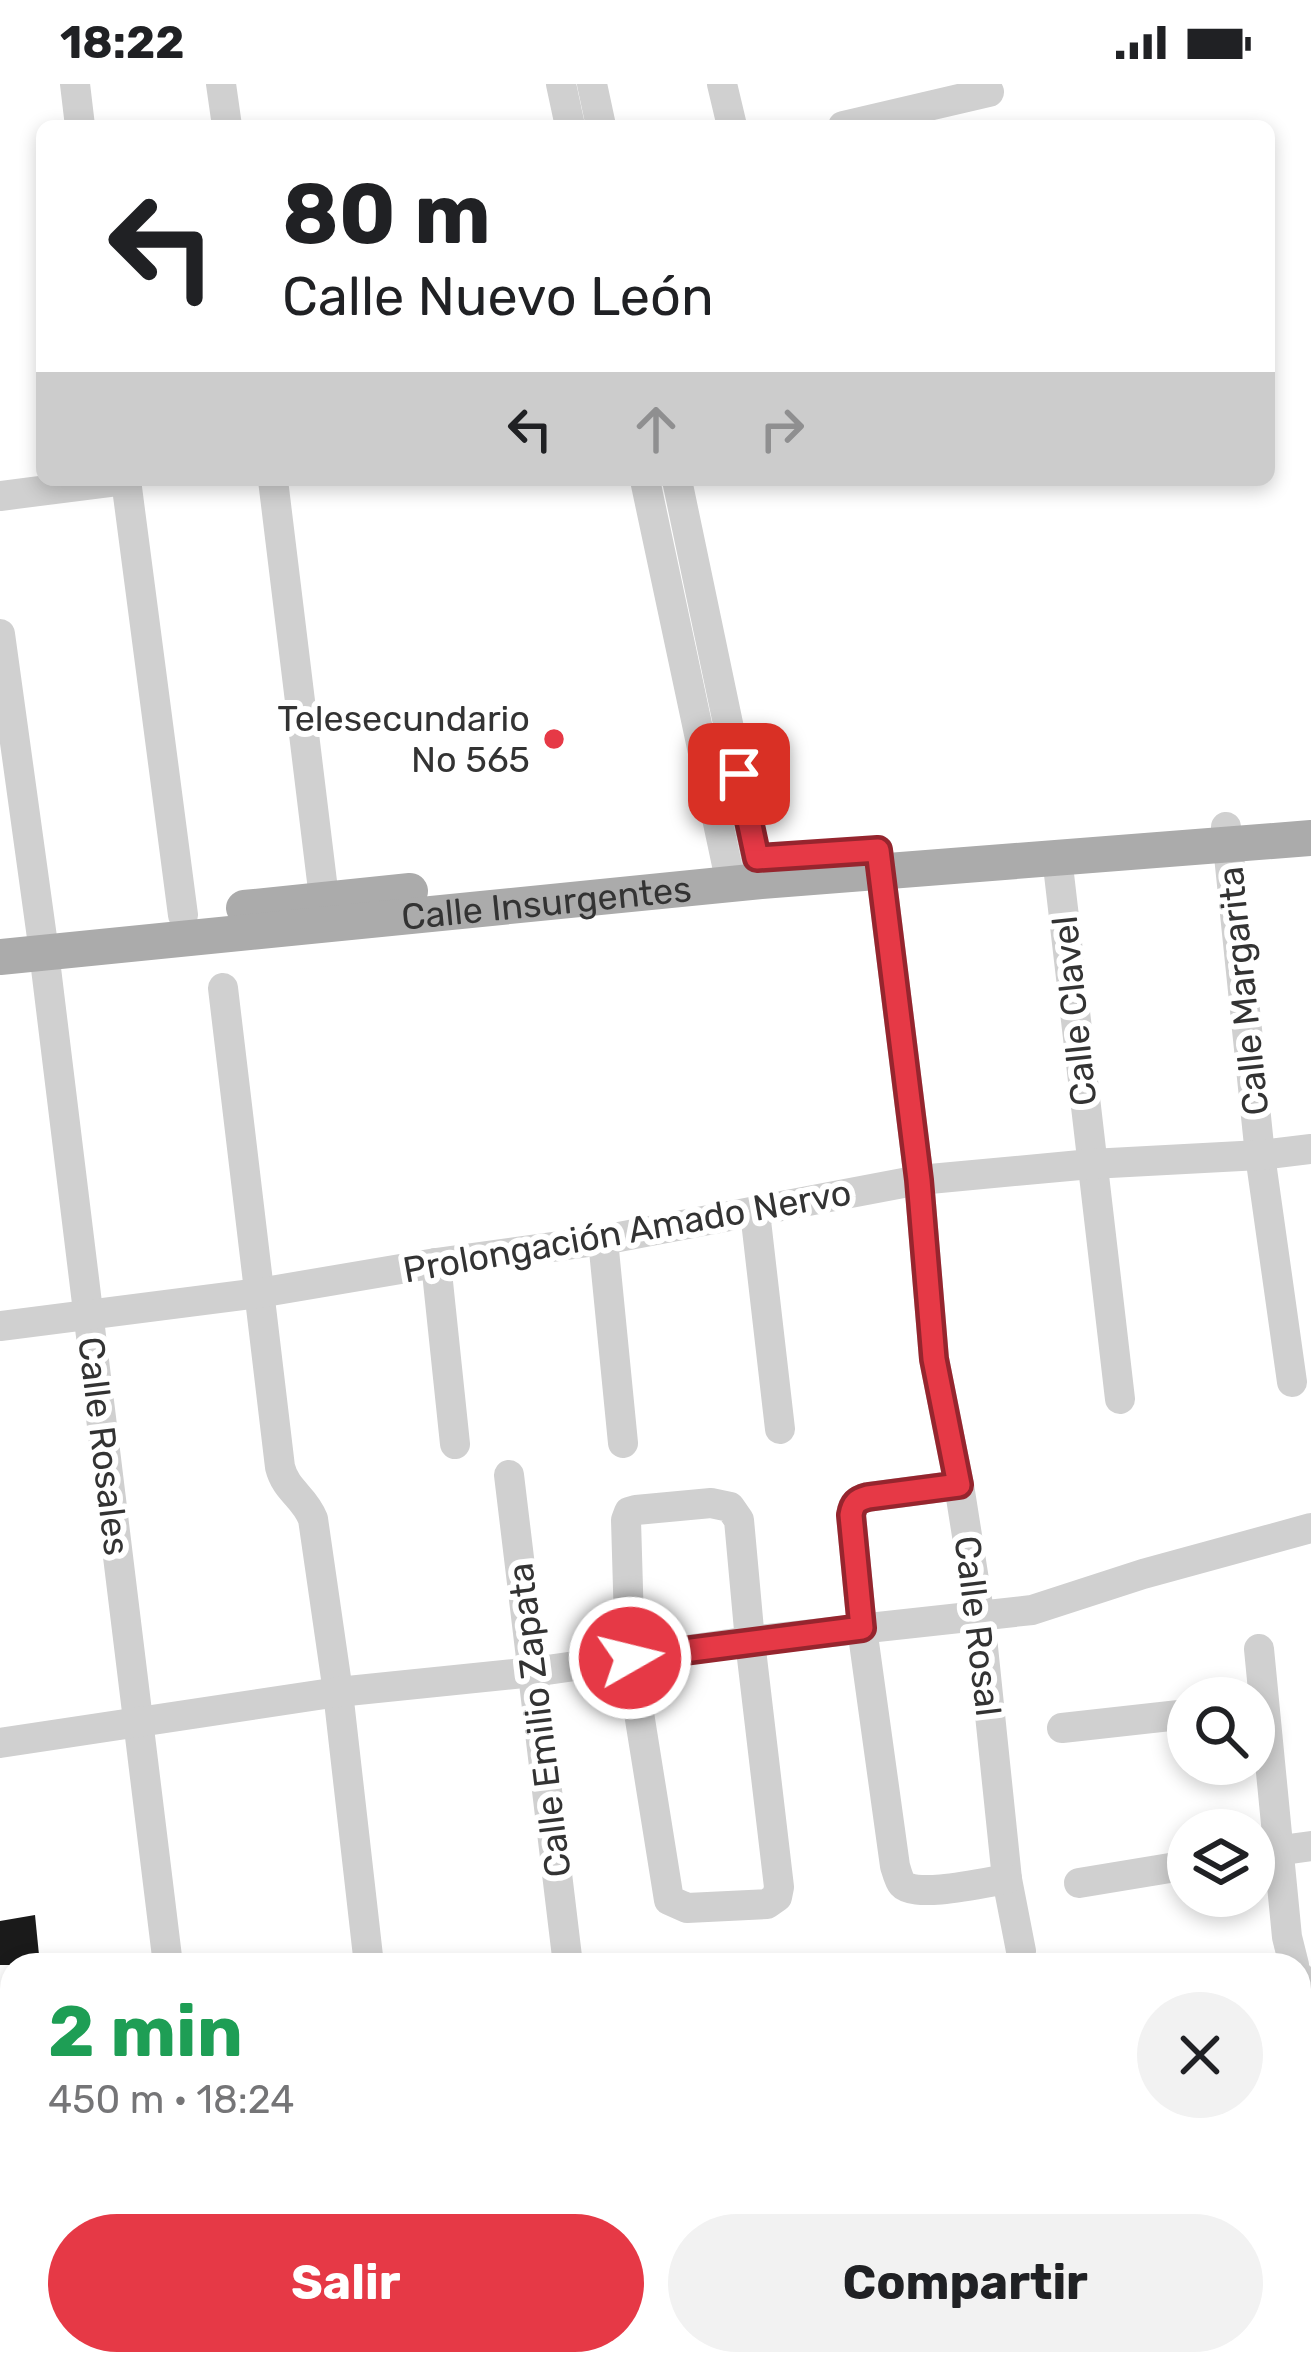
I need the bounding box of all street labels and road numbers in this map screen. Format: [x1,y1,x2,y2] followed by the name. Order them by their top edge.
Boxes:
[1209,865,1277,1117] street label: Calle Margarita
[399,867,693,938] street label: Calle Insurgentes
[1043,914,1105,1108] street label: Calle Clavel
[400,1170,854,1292] street label: Prolongación Amado Nervo
[69,1334,139,1558] street label: Calle Rosales
[946,1533,1010,1719] street label: Calle Rosal
[498,1560,580,1880] street label: Calle Emilio Zapata

